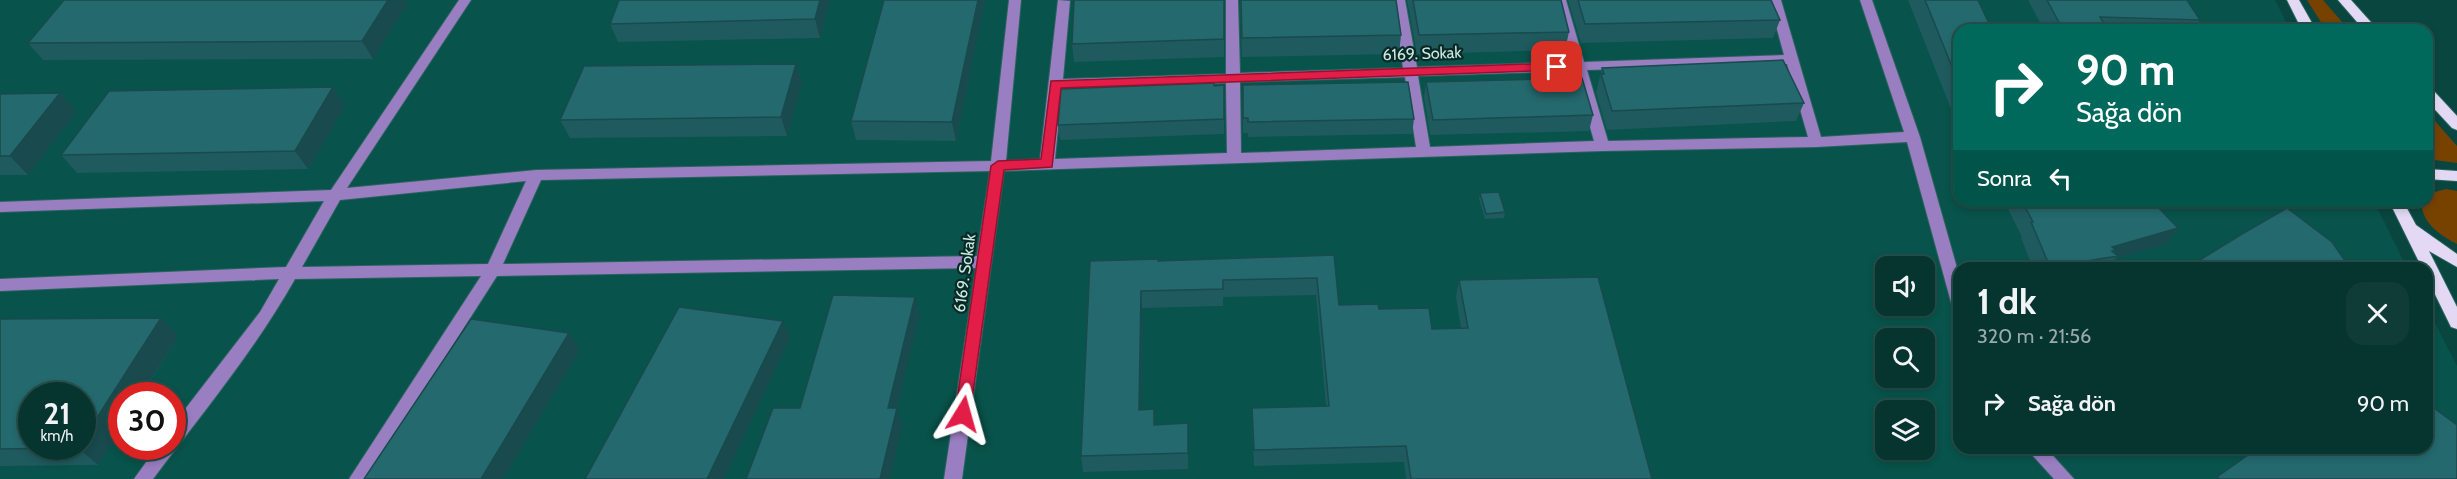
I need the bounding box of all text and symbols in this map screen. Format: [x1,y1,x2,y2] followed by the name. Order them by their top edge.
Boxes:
[1531,41,1582,92] pin
[1382,43,1463,64] street label: 6169. Sokak
[2076,44,2175,96] text: 90 m
[1977,48,2055,126] icon: right
[1540,50,1573,83] icon: arrive
[2076,96,2182,129] text: Sağa dön
[2044,162,2077,195] icon: left
[1977,165,2032,192] text: Sonra
[950,232,980,314] street label: 6169. Sokak
[1875,256,1935,460] map controls
[1875,256,1935,316] button: sound
[1977,279,2036,323] text: 1 dk
[2346,282,2409,345] button: close
[1977,324,2091,348] text: 320 m · 21:56
[1875,328,1935,388] button: search
[108,382,186,460] speed limit sign: 30
[931,382,995,446] position arrow
[1977,387,2010,420] icon: right
[2028,390,2116,417] text: Sağa dön
[2357,390,2409,417] text: 90 m
[44,395,70,432] text: 21
[1875,400,1935,460] button: layers
[41,427,73,445] text: km/h

